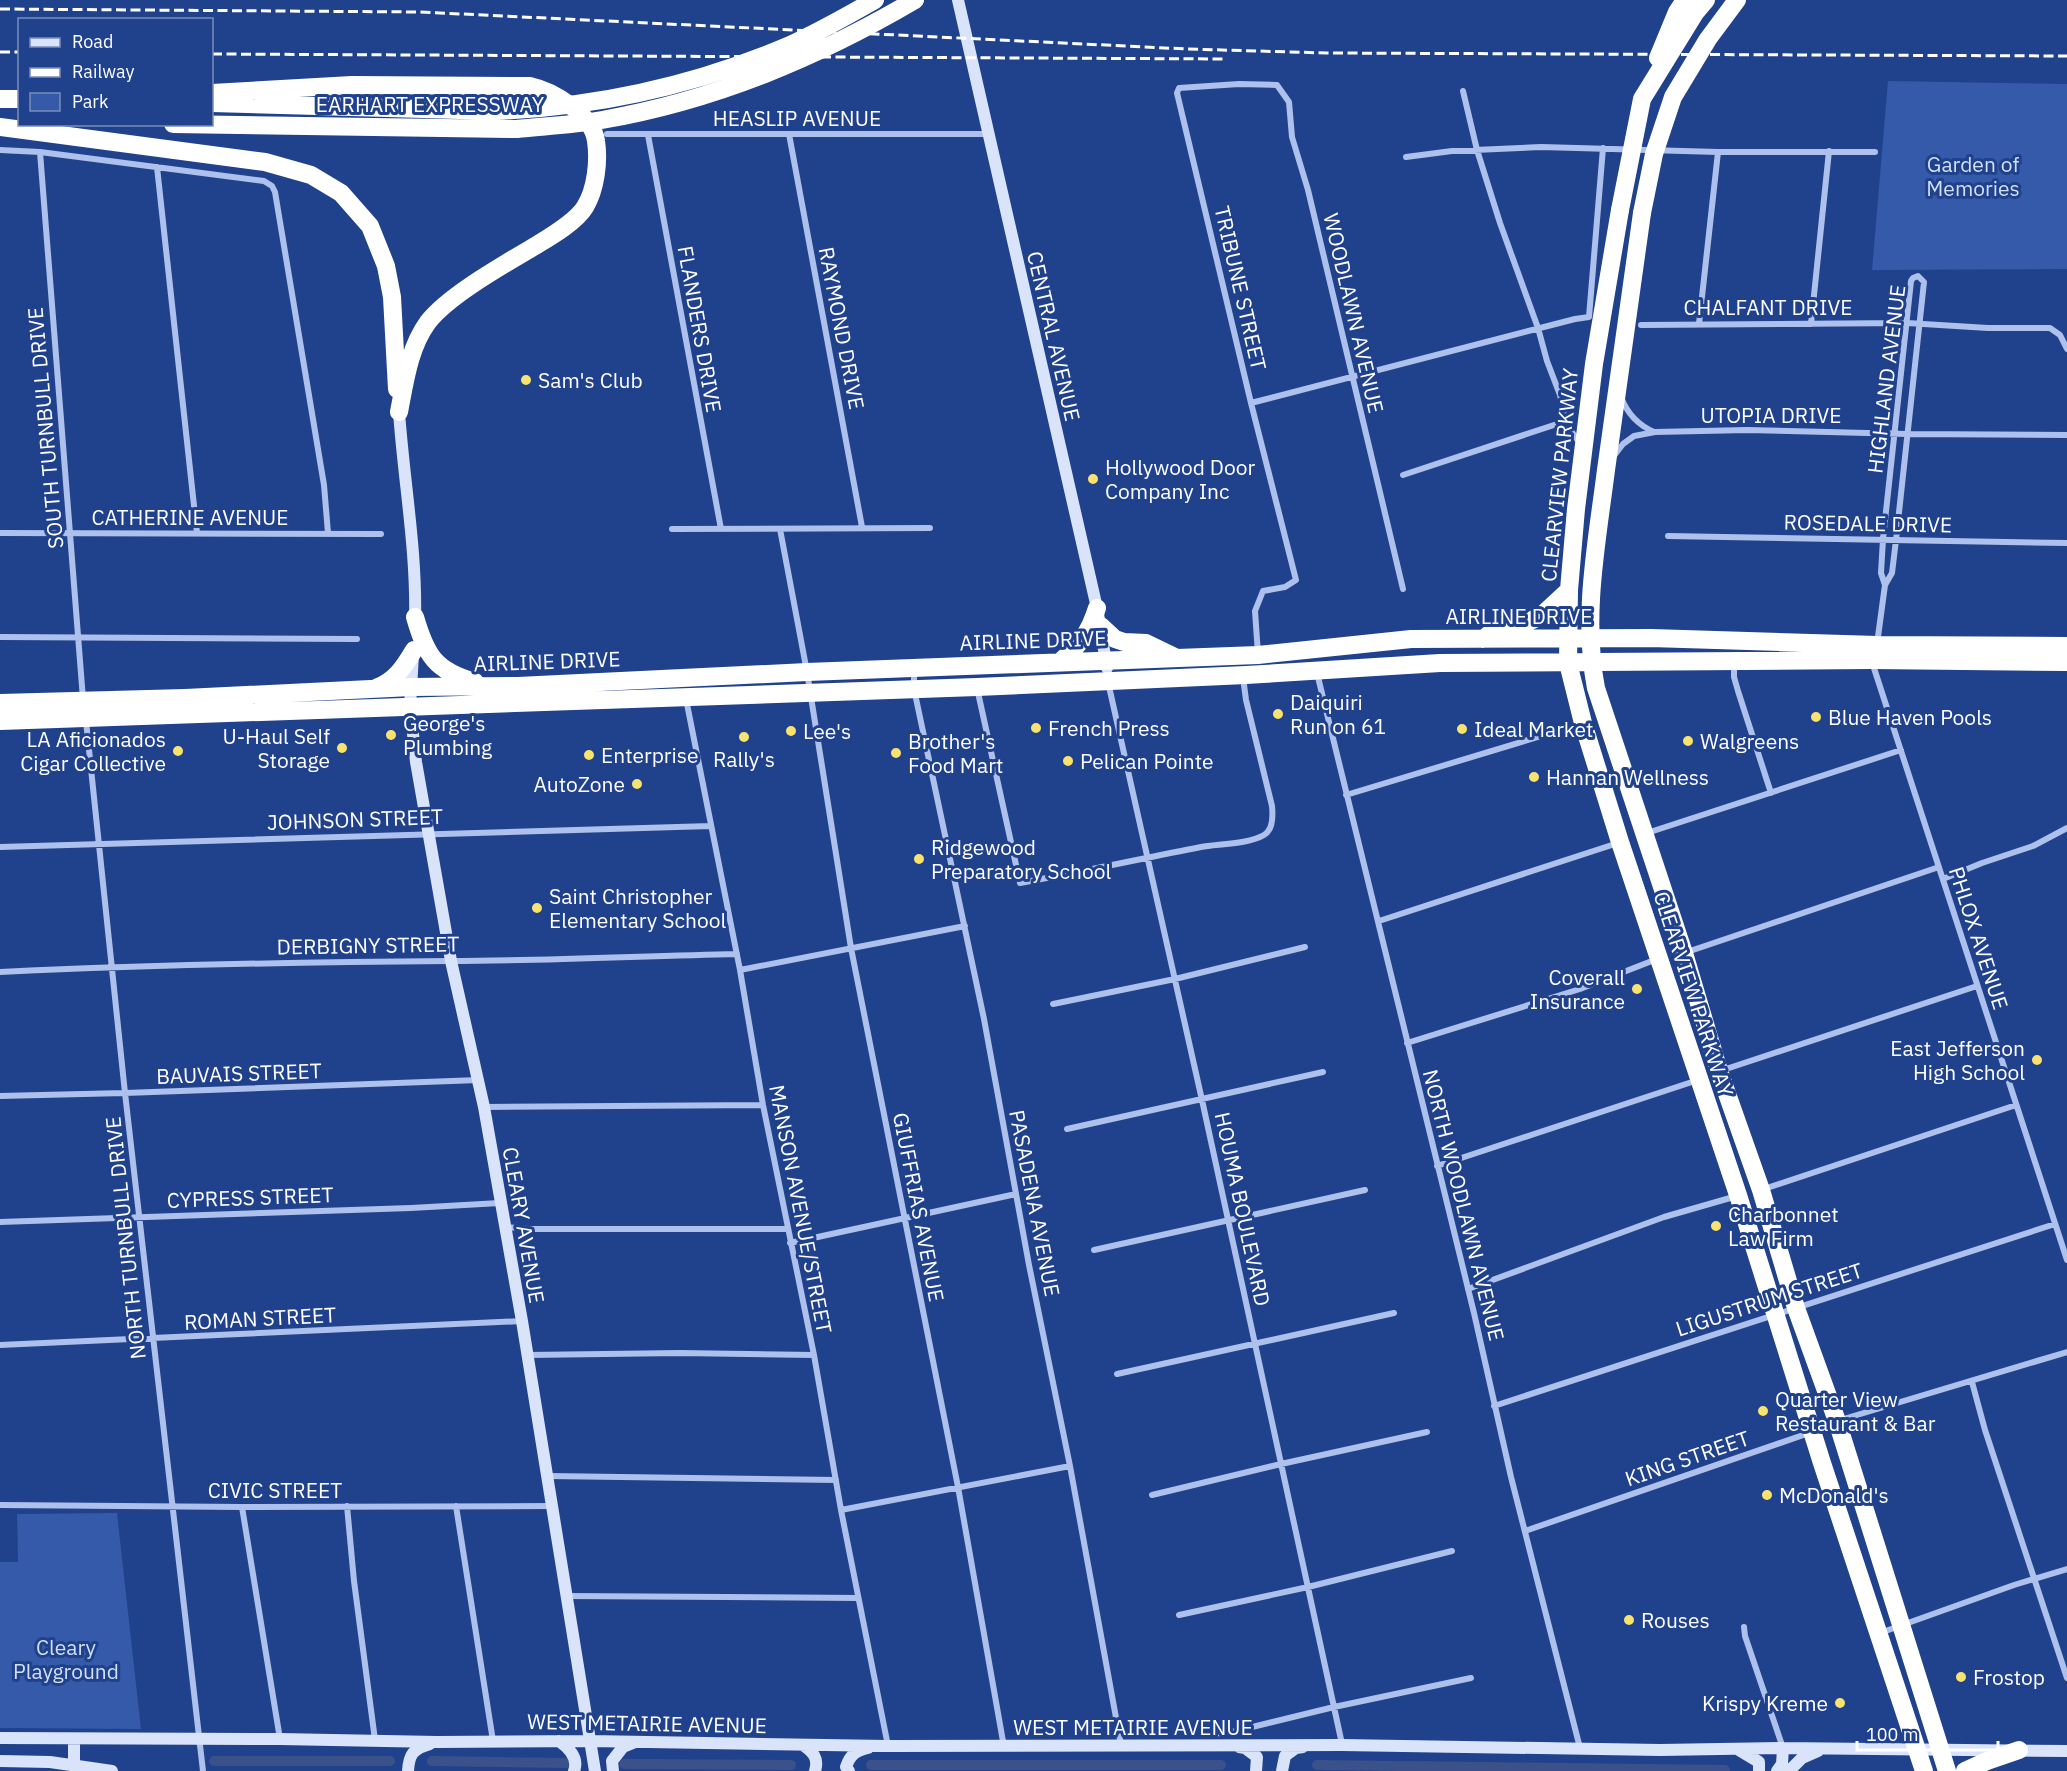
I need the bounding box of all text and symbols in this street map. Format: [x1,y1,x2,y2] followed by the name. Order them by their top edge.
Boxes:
[18,18,213,126] legend
[72,30,113,53] text: Road
[72,60,134,83] text: Railway
[72,90,109,113] text: Park
[316,90,545,118] street label: EARHART EXPRESSWAY
[713,104,881,132] street label: HEASLIP AVENUE
[1926,150,2020,202] park label: Garden of Memories
[1208,203,1274,373] street label: TRIBUNE STREET
[1317,210,1391,416] street label: WOODLAWN AVENUE
[672,243,728,415] street label: FLANDERS DRIVE
[813,244,871,412] street label: RAYMOND DRIVE
[1021,248,1087,424] street label: CENTRAL AVENUE
[1861,283,1911,475] street label: HIGHLAND AVENUE
[1684,293,1852,321] street label: CHALFANT DRIVE
[20,306,70,550] street label: SOUTH TURNBULL DRIVE
[538,366,643,394] place label: Sam's Club
[1534,366,1584,583] street label: CLEARVIEW PARKWAY
[519,373,533,387] marker: Sam's Club
[1700,401,1842,429] street label: UTOPIA DRIVE
[1105,453,1255,505] place label: Hollywood Door Company Inc
[1086,472,1100,486] marker: Hollywood Door Company Inc
[91,503,289,531] street label: CATHERINE AVENUE
[1784,508,1952,538] street label: ROSEDALE DRIVE
[1445,602,1593,630] street label: AIRLINE DRIVE
[959,623,1107,657] street label: AIRLINE DRIVE
[473,644,621,678] street label: AIRLINE DRIVE
[1290,688,1386,740] place label: Daiquiri Run on 61
[1828,703,1992,731] place label: Blue Haven Pools
[1271,707,1285,721] marker: Daiquiri Run on 61
[403,709,492,761] place label: George's Plumbing
[1809,710,1823,724] marker: Blue Haven Pools
[1048,714,1170,742] place label: French Press
[1474,715,1593,743] place label: Ideal Market
[803,717,851,745] place label: Lee's
[1029,721,1043,735] marker: French Press
[222,722,330,774] place label: U-Haul Self Storage
[1455,722,1469,736] marker: Ideal Market
[784,724,798,738] marker: Lee's
[20,725,166,777] place label: LA Aficionados Cigar Collective
[908,727,1003,779] place label: Brother's Food Mart
[1700,727,1799,755] place label: Walgreens
[384,728,398,742] marker: George's Plumbing
[737,730,751,744] marker: Rally's
[1681,734,1695,748] marker: Walgreens
[335,741,349,755] marker: U-Haul Self Storage
[601,741,699,769] place label: Enterprise
[171,744,185,758] marker: LA Aficionados Cigar Collective
[713,745,775,773] place label: Rally's
[889,746,903,760] marker: Brother's Food Mart
[1080,747,1214,775] place label: Pelican Pointe
[582,748,596,762] marker: Enterprise
[1061,754,1075,768] marker: Pelican Pointe
[1546,763,1709,791] place label: Hannan Wellness
[533,770,625,798] place label: AutoZone
[1527,770,1541,784] marker: Hannan Wellness
[630,777,644,791] marker: AutoZone
[267,802,443,836] street label: JOHNSON STREET
[931,833,1111,885] place label: Ridgewood Preparatory School
[912,852,926,866] marker: Ridgewood Preparatory School
[1943,863,2015,1013] street label: PHLOX AVENUE
[549,882,726,934] place label: Saint Christopher Elementary School
[1648,888,1741,1101] street label: CLEARVIEW PARKWAY
[530,901,544,915] marker: Saint Christopher Elementary School
[276,929,460,961] street label: DERBIGNY STREET
[1530,963,1625,1015] place label: Coverall Insurance
[1630,982,1644,996] marker: Coverall Insurance
[1890,1034,2025,1086] place label: East Jefferson High School
[2030,1053,2044,1067] marker: East Jefferson High School
[156,1056,322,1090] street label: BAUVAIS STREET
[1417,1066,1511,1344] street label: NORTH WOODLAWN AVENUE
[763,1082,839,1336] street label: MANSON AVENUE/STREET
[1003,1107,1067,1299] street label: PASADENA AVENUE
[1209,1109,1277,1309] street label: HOUMA BOULEVARD
[887,1110,951,1304] street label: GIUFFRIAS AVENUE
[98,1115,152,1361] street label: NORTH TURNBULL DRIVE
[496,1145,552,1305] street label: CLEARY AVENUE
[166,1180,334,1214] street label: CYPRESS STREET
[1728,1200,1839,1252] place label: Charbonnet Law Firm
[1709,1219,1723,1233] marker: Charbonnet Law Firm
[1672,1256,1866,1342] street label: LIGUSTRUM STREET
[183,1300,337,1336] street label: ROMAN STREET
[1775,1385,1936,1437] place label: Quarter View Restaurant & Bar
[1756,1404,1770,1418] marker: Quarter View Restaurant & Bar
[1621,1424,1753,1492] street label: KING STREET
[208,1476,342,1504] street label: CIVIC STREET
[1779,1481,1889,1509] place label: McDonald's
[1760,1488,1774,1502] marker: McDonald's
[1641,1606,1710,1634] place label: Rouses
[1622,1613,1636,1627] marker: Rouses
[13,1633,119,1685] park label: Cleary Playground
[1973,1663,2045,1691] place label: Frostop
[1954,1670,1968,1684] marker: Frostop
[1702,1689,1828,1717] place label: Krispy Kreme
[1833,1696,1847,1710] marker: Krispy Kreme
[527,1707,767,1739] street label: WEST METAIRIE AVENUE
[1013,1713,1253,1741] street label: WEST METAIRIE AVENUE
[1857,1714,1998,1752] scale bar
[1866,1723,1918,1746] text: 100 m

